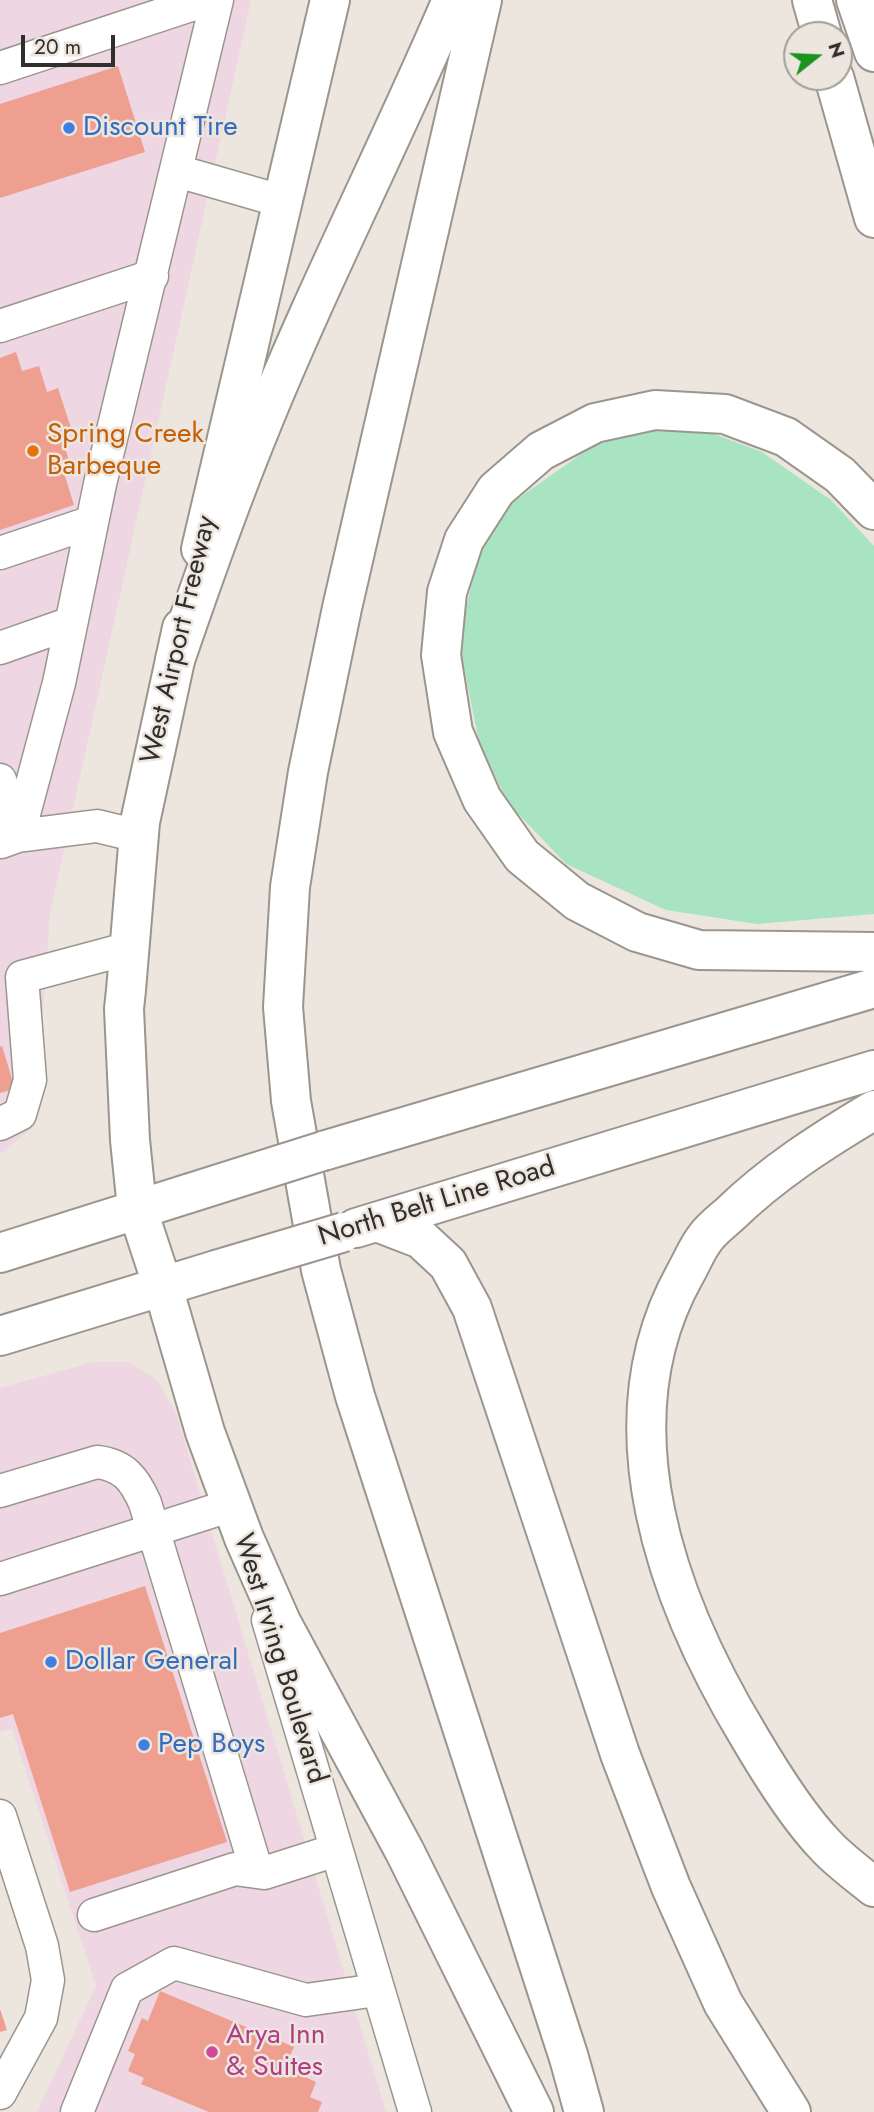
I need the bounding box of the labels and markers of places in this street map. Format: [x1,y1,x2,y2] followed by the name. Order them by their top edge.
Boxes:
[83,111,238,145] place label: Discount Tire
[61,120,77,136] marker: Discount Tire
[47,418,204,484] place label: Spring Creek Barbeque
[25,443,41,459] marker: Spring Creek Barbeque
[65,1645,238,1679] place label: Dollar General
[43,1654,59,1670] marker: Dollar General
[158,1728,265,1762] place label: Pep Boys
[136,1737,152,1753] marker: Pep Boys
[226,2019,325,2085] place label: Arya Inn & Suites
[204,2044,220,2060] marker: Arya Inn & Suites

